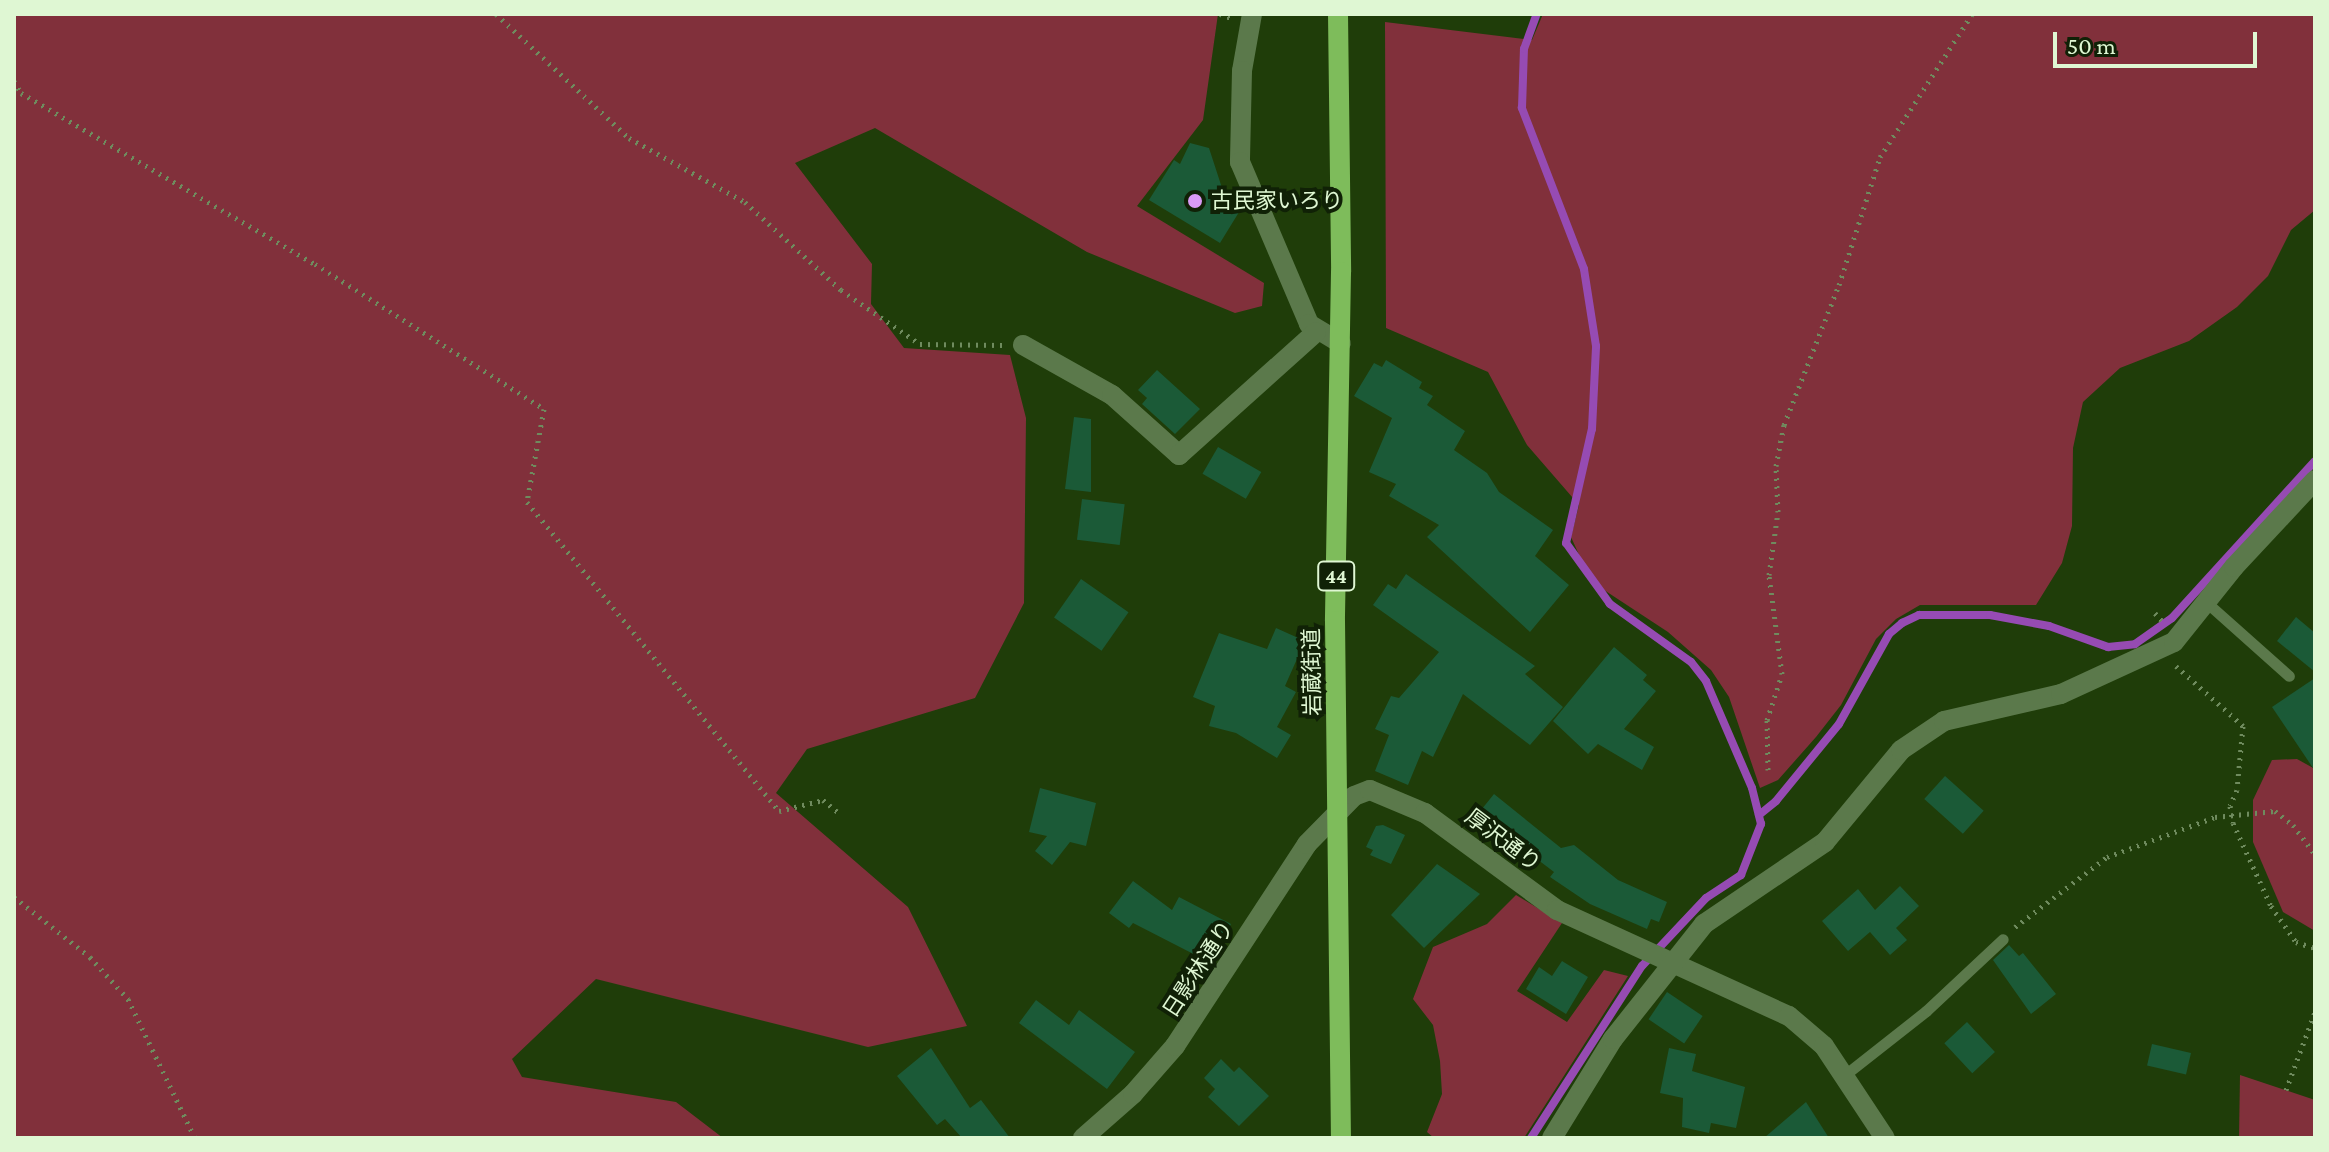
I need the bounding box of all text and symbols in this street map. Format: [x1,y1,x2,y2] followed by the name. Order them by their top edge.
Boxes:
[2057,16,2261,66] scale bar
[2067,32,2116,59] text: 50 m
[1211,188,1343,214] place label: 古民家いろり
[1186,192,1204,210] marker: 古民家いろり
[1316,560,1356,592] road number: 44
[1298,628,1326,716] street label: 岩蔵街道
[1460,803,1546,877] street label: 厚沢通り
[1157,916,1239,1022] street label: 日影林通り

